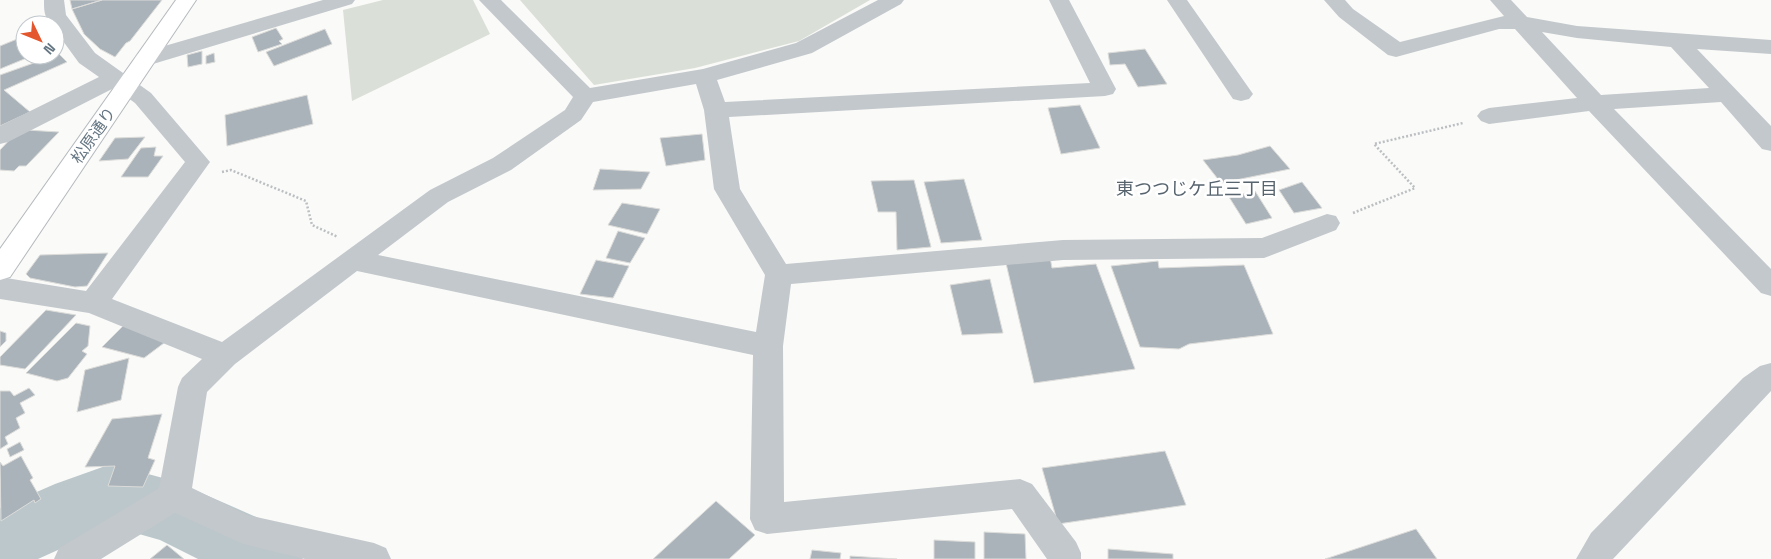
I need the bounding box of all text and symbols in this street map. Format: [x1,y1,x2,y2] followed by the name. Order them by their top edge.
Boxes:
[15,15,65,65] north arrow
[40,39,59,58] text: N
[66,103,120,168] street label: 松原通り
[1116,177,1278,200] district label: 東つつじケ丘三丁目

